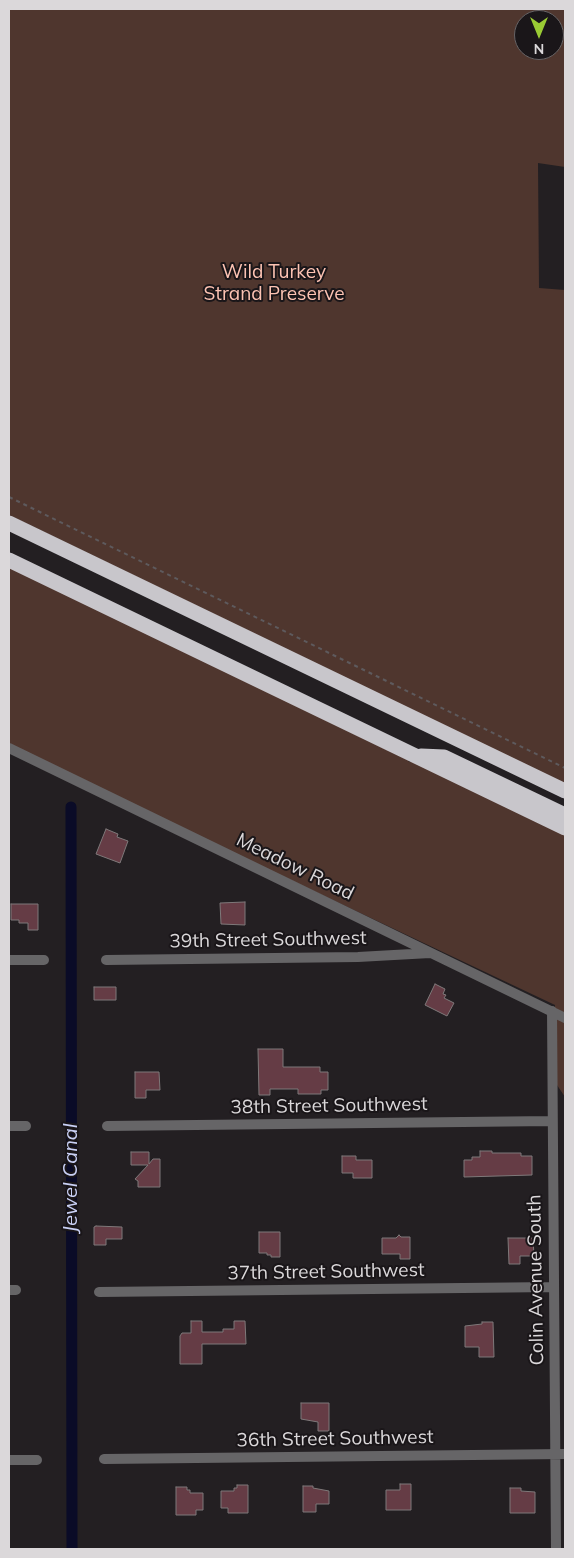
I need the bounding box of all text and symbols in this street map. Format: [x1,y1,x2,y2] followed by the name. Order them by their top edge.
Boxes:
[514,10,564,60] north arrow
[534,40,544,58] text: N
[204,261,344,305] park label: Wild Turkey Strand Preserve
[232,829,358,905] street label: Meadow Road
[169,927,367,953] street label: 39th Street Southwest
[230,1093,428,1119] street label: 38th Street Southwest
[59,1123,83,1233] water label: Jewel Canal
[523,1194,549,1366] street label: Colin Avenue South
[227,1259,425,1285] street label: 37th Street Southwest
[236,1426,434,1452] street label: 36th Street Southwest

